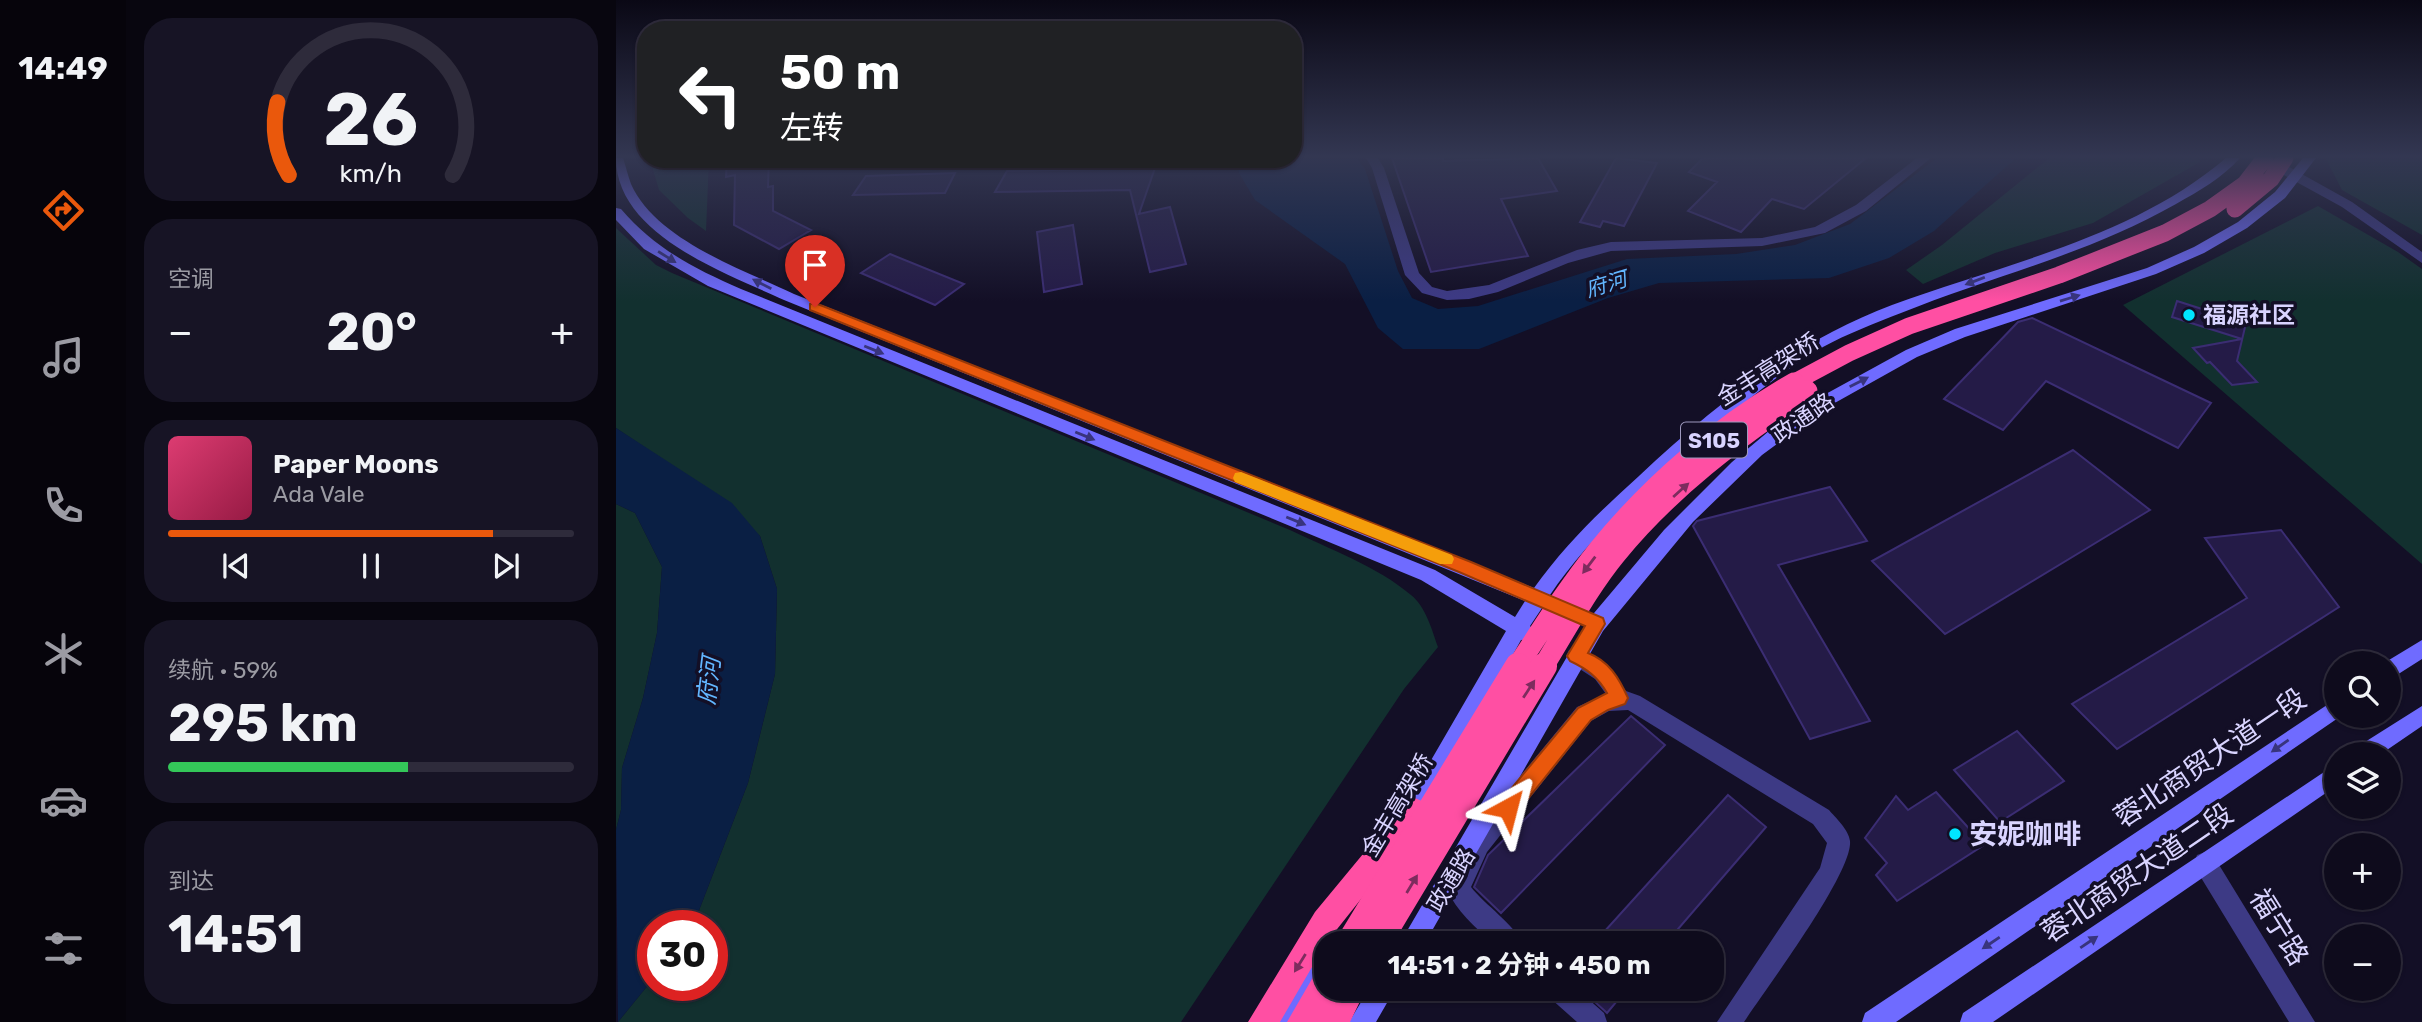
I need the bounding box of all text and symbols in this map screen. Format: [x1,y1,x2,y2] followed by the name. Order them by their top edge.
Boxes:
[780,43,900,101] text: 50 m
[18,49,108,87] text: 14:49
[665,49,756,140] icon: left
[324,78,418,164] text: 26
[780,109,844,147] text: 左转
[340,159,402,188] text: km/h
[39,186,88,235] icon: directions
[785,235,845,307] pin
[796,246,834,284] icon: arrive
[657,250,677,263] one-way arrow
[168,265,214,293] text: 空调
[1582,265,1634,302] water label: 府河
[1965,275,1986,286] one-way arrow
[752,278,772,289] one-way arrow
[2060,293,2081,303] one-way arrow
[326,301,417,363] text: 20°
[2203,301,2295,329] place label: 福源社区
[2181,307,2197,323] marker: 福源社区
[168,309,193,355] text: −
[550,309,574,355] text: +
[1712,327,1824,411] street label: 金丰高架桥
[39,333,88,382] icon: music
[864,344,884,356] one-way arrow
[1849,376,1869,387] one-way arrow
[1767,387,1839,449] street label: 政通路
[1681,422,1747,458] road number: S105
[1075,430,1096,441] one-way arrow
[273,449,439,480] text: Paper Moons
[273,480,365,508] text: Ada Vale
[39,481,88,530] icon: phone
[1672,482,1690,498] one-way arrow
[1285,516,1306,527] one-way arrow
[217,547,255,585] icon: previous
[352,547,390,585] icon: pause
[487,547,525,585] icon: next
[1582,556,1596,574] one-way arrow
[39,629,88,678] icon: climate
[2324,651,2401,1001] map controls
[2324,651,2401,728] button: search
[692,652,726,707] water label: 府河
[168,656,278,684] text: 续航 · 59%
[1522,680,1536,698] one-way arrow
[2108,682,2312,834] street label: 蓉北商贸大道一段
[168,692,358,754] text: 295 km
[2271,739,2289,753] one-way arrow
[2324,742,2401,819] button: layers
[1355,749,1439,861] street label: 金丰高架桥
[1471,771,1545,845] position arrow
[39,776,88,825] icon: car
[2035,797,2239,949] street label: 蓉北商贸大道二段
[1969,818,2081,851] place label: 安妮咖啡
[1947,826,1963,842] marker: 安妮咖啡
[2324,833,2401,910] button: +
[1421,843,1481,917] street label: 政通路
[168,867,214,895] text: 到达
[1405,874,1418,893] one-way arrow
[2243,883,2315,971] street label: 福宁路
[168,903,304,965] text: 14:51
[637,910,728,1001] speed limit sign: 30
[39,924,88,973] icon: filters
[2324,924,2401,1001] button: −
[2080,935,2098,949] one-way arrow
[1982,936,2000,950] one-way arrow
[1387,950,1651,981] text: 14:51 · 2 分钟 · 450 m
[1294,953,1306,972] one-way arrow

